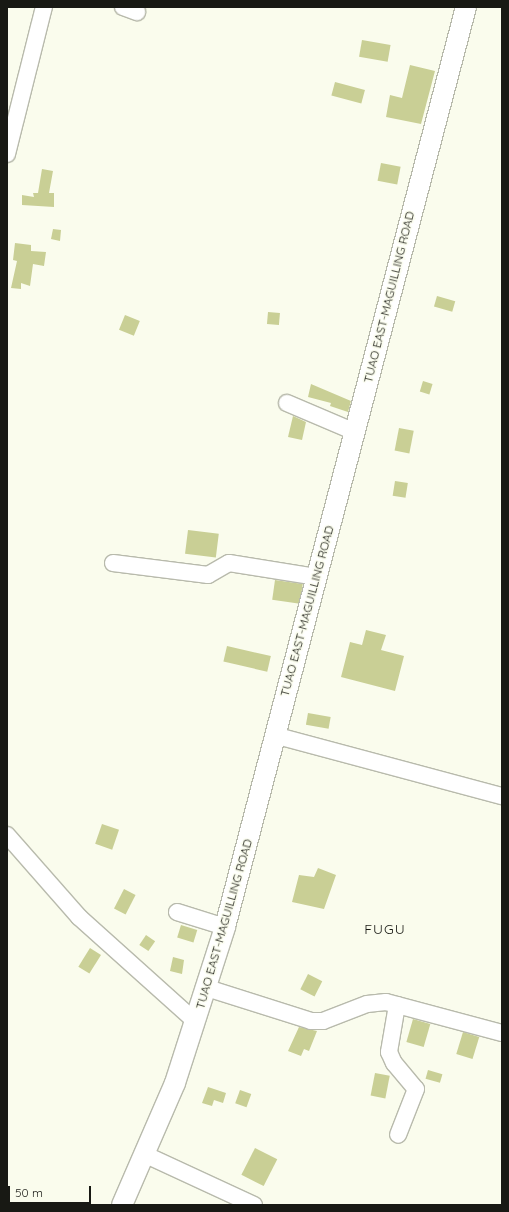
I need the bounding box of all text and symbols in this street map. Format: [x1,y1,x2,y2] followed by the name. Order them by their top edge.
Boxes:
[361,210,417,384] street label: TUAO EAST-MAGUILLING ROAD
[277,524,337,698] street label: TUAO EAST-MAGUILLING ROAD
[193,837,255,1011] street label: TUAO EAST-MAGUILLING ROAD
[364,921,406,937] district label: FUGU
[10,1178,93,1204] scale bar
[15,1185,43,1200] text: 50 m

